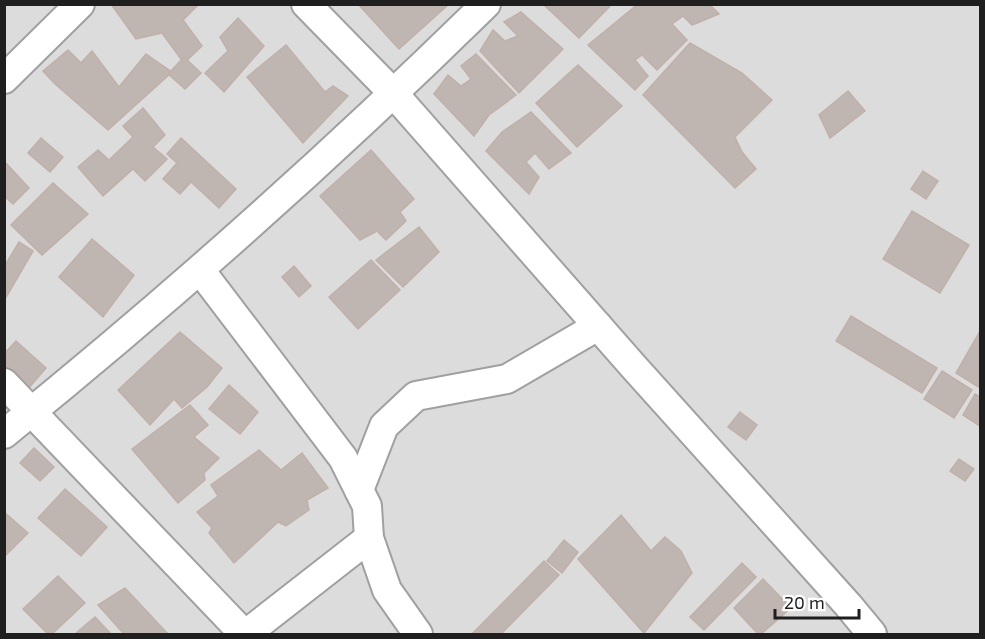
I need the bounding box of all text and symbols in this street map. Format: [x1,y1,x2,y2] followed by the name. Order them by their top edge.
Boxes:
[775,582,859,620] scale bar
[784,591,825,613] text: 20 m

